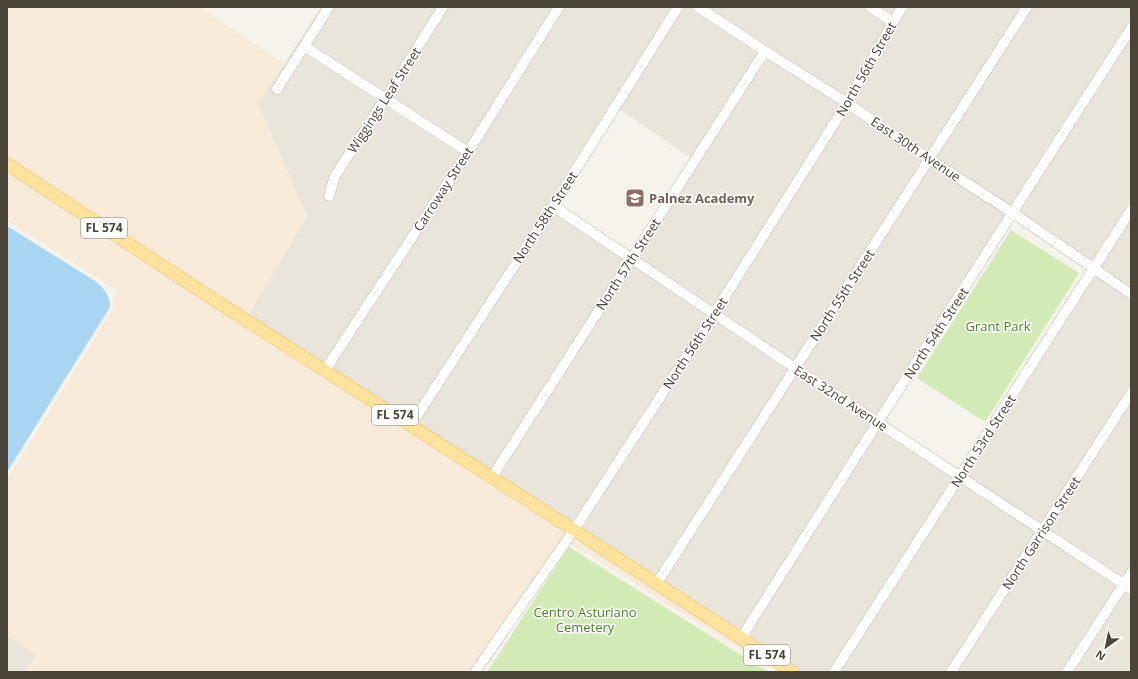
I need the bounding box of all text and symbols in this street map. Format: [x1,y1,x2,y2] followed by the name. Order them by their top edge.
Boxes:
[832,18,900,119] street label: North 56th Street
[343,43,425,156] street label: Wiggings Leaf Street
[868,112,964,186] street label: East 30th Avenue
[409,143,477,235] street label: Carroway Street
[509,167,582,266] street label: North 58th Street
[624,187,646,209] school or university icon: Palnez Academy
[649,189,755,207] place label: Palnez Academy
[592,214,665,313] street label: North 57th Street
[81,218,127,238] road number: FL 574
[806,245,879,344] street label: North 55th Street
[900,283,973,382] street label: North 54th Street
[659,293,732,392] street label: North 56th Street
[965,317,1031,335] park label: Grant Park
[791,361,891,435] street label: East 32nd Avenue
[946,391,1020,491] street label: North 53rd Street
[372,405,418,425] road number: FL 574
[998,473,1084,593] street label: North Garrison Street
[533,603,637,636] park label: Centro Asturiano Cemetery
[1086,627,1126,667] north arrow
[744,645,790,665] road number: FL 574
[1092,647,1108,665] text: N

